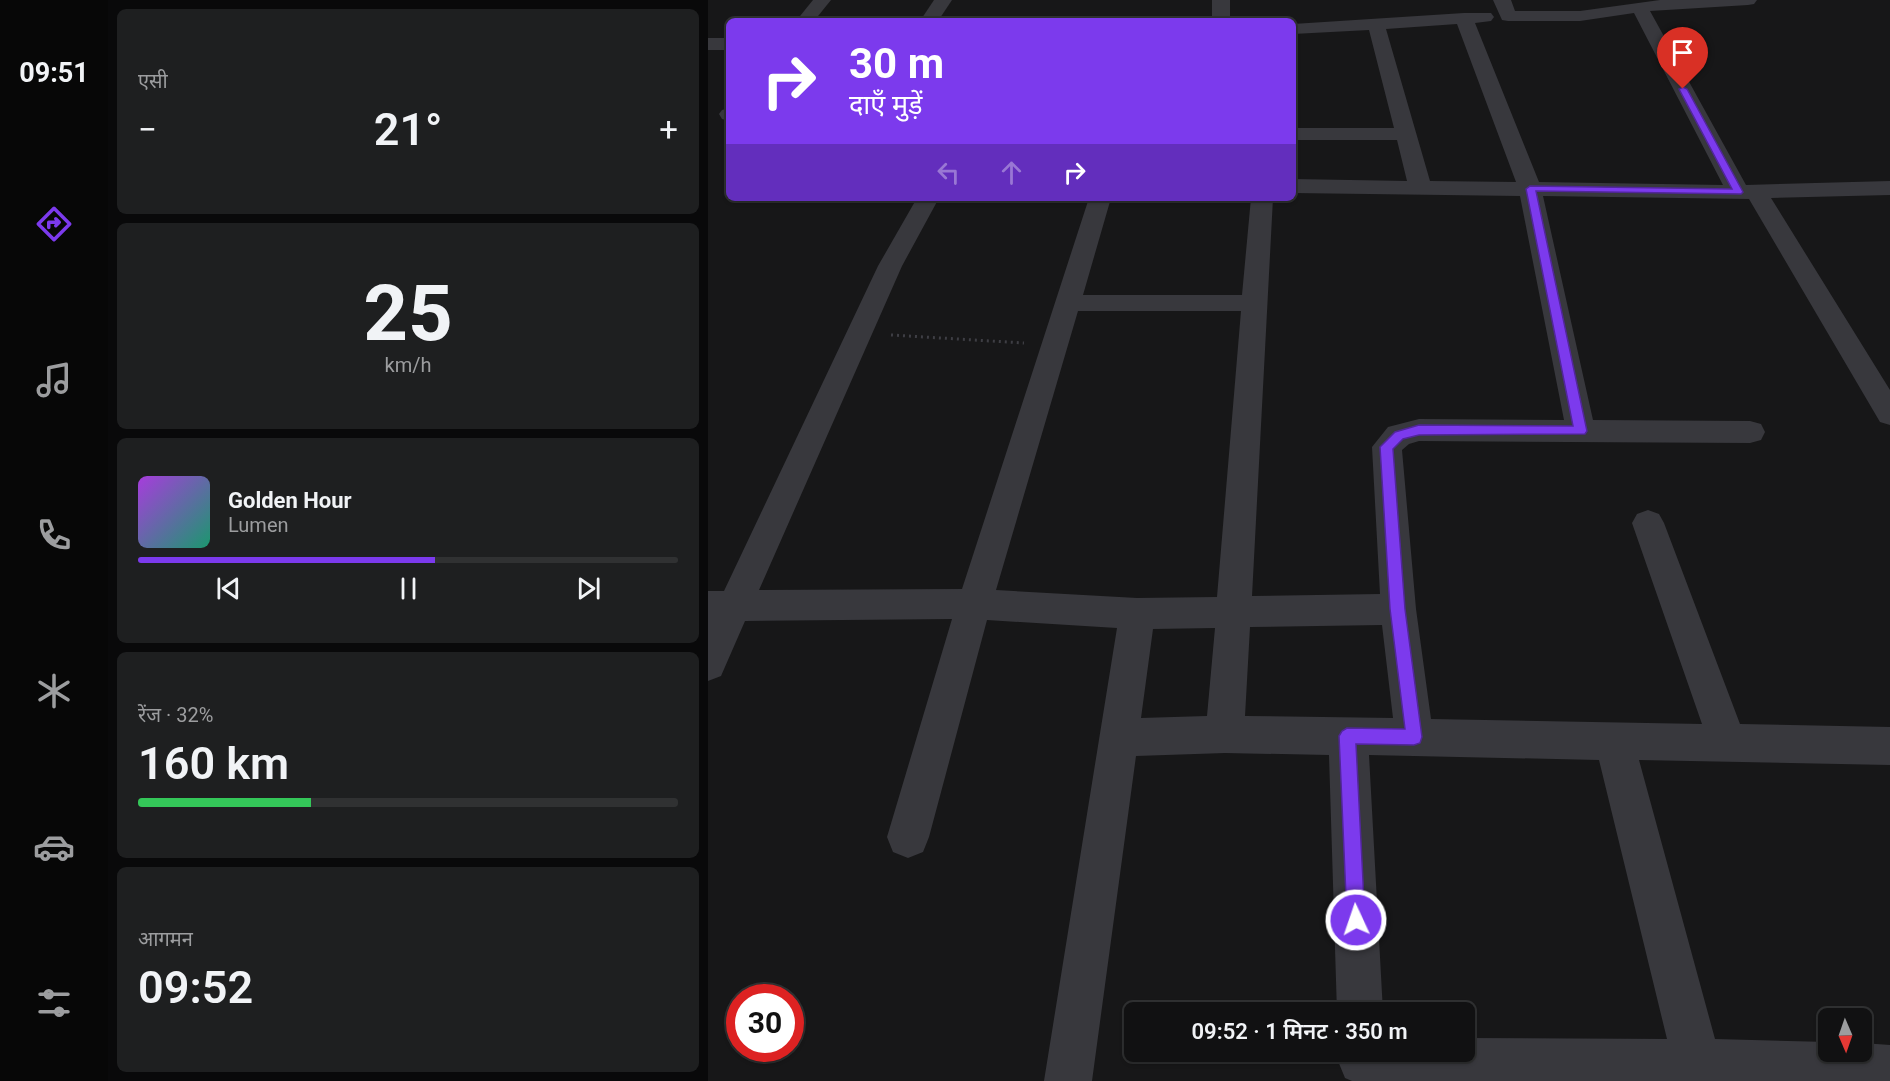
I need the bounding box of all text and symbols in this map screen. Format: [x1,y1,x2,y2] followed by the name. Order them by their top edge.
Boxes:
[1657,27,1708,89] pin
[1666,36,1699,69] icon: arrive
[849,39,944,88] text: 30 m
[750,42,828,120] icon: right
[19,57,89,89] text: 09:51
[138,69,168,93] text: एसी
[849,89,923,121] text: दाएँ मुड़ें
[374,103,442,156] text: 21°
[138,110,157,149] text: −
[659,110,678,149] text: +
[932,156,965,189] icon: left
[995,156,1028,189] icon: ahead
[1058,156,1091,189] icon: right
[33,203,75,245] icon: directions
[363,268,453,359] text: 25
[385,353,431,377] text: km/h
[33,359,75,401] icon: music
[228,488,352,513] text: Golden Hour
[228,513,289,537] text: Lumen
[33,514,75,556] icon: phone
[212,572,245,605] icon: previous
[392,572,425,605] icon: pause
[572,572,605,605] icon: next
[33,670,75,712] icon: climate
[138,703,213,727] text: रेंज · 32%
[138,737,289,790] text: 160 km
[33,826,75,868] icon: car
[1324,888,1388,952] position arrow
[138,927,193,951] text: आगमन
[138,961,253,1014] text: 09:52
[33,982,75,1024] icon: filters
[726,984,804,1062] speed limit sign: 30
[1818,1008,1872,1062] north arrow
[1818,1008,1872,1062] map controls
[1192,1019,1408,1044] text: 09:52 · 1 मिनट · 350 m

